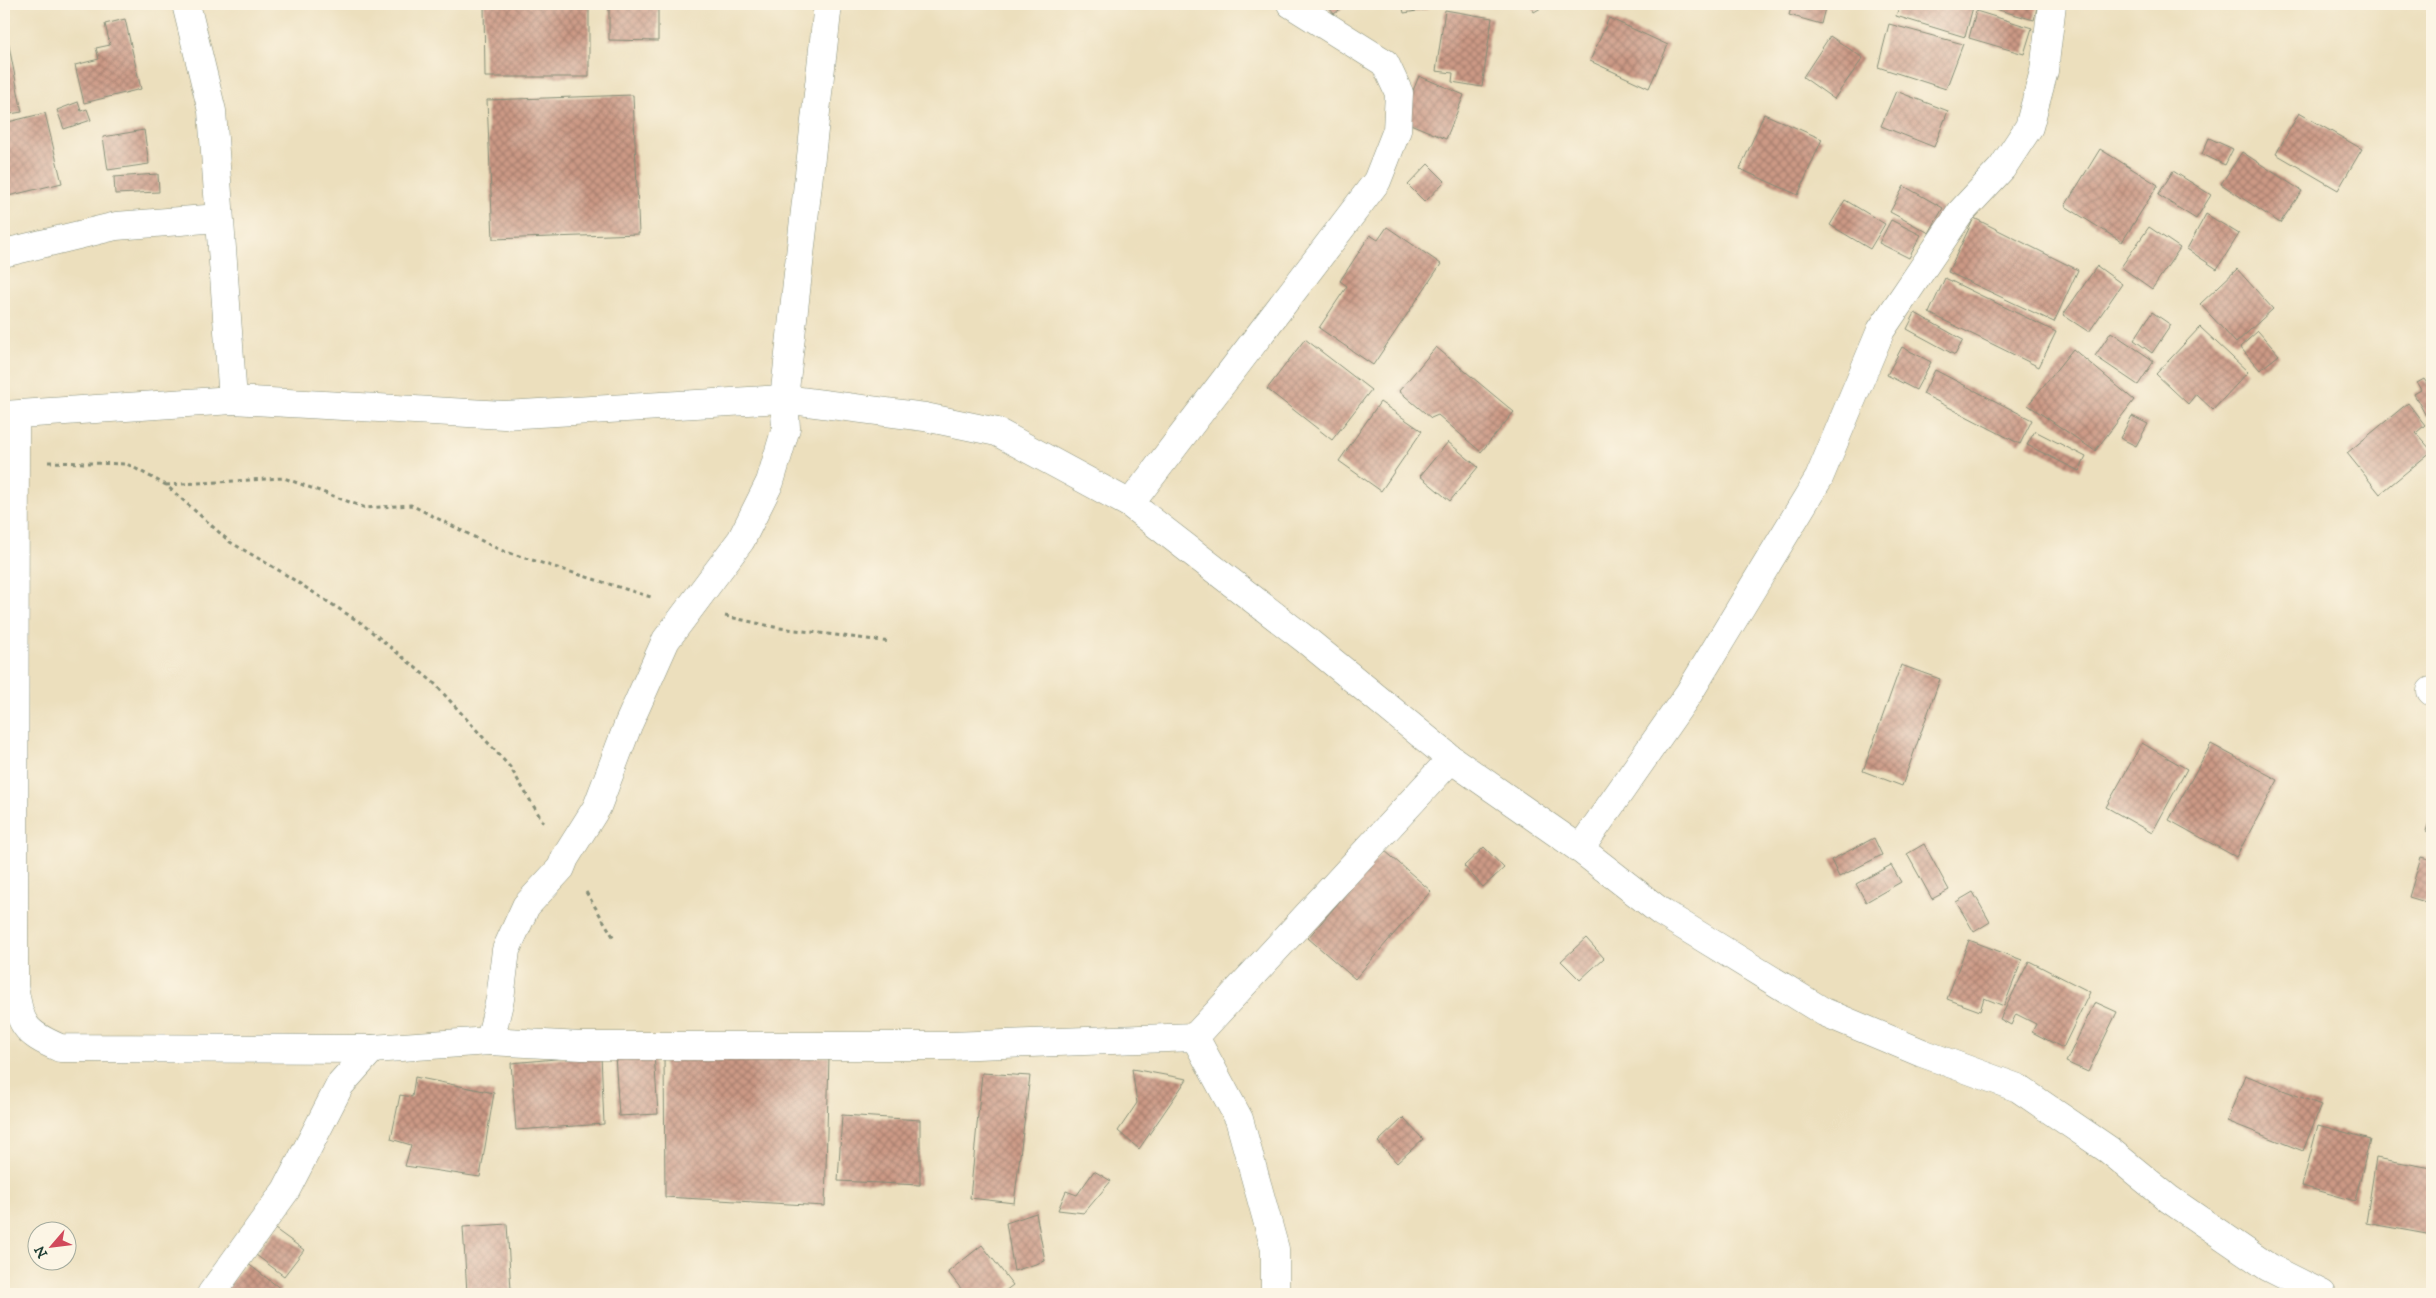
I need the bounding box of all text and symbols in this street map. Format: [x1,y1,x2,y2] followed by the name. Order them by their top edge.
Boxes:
[28,1220,78,1270] north arrow
[31,1242,52,1261] text: N

